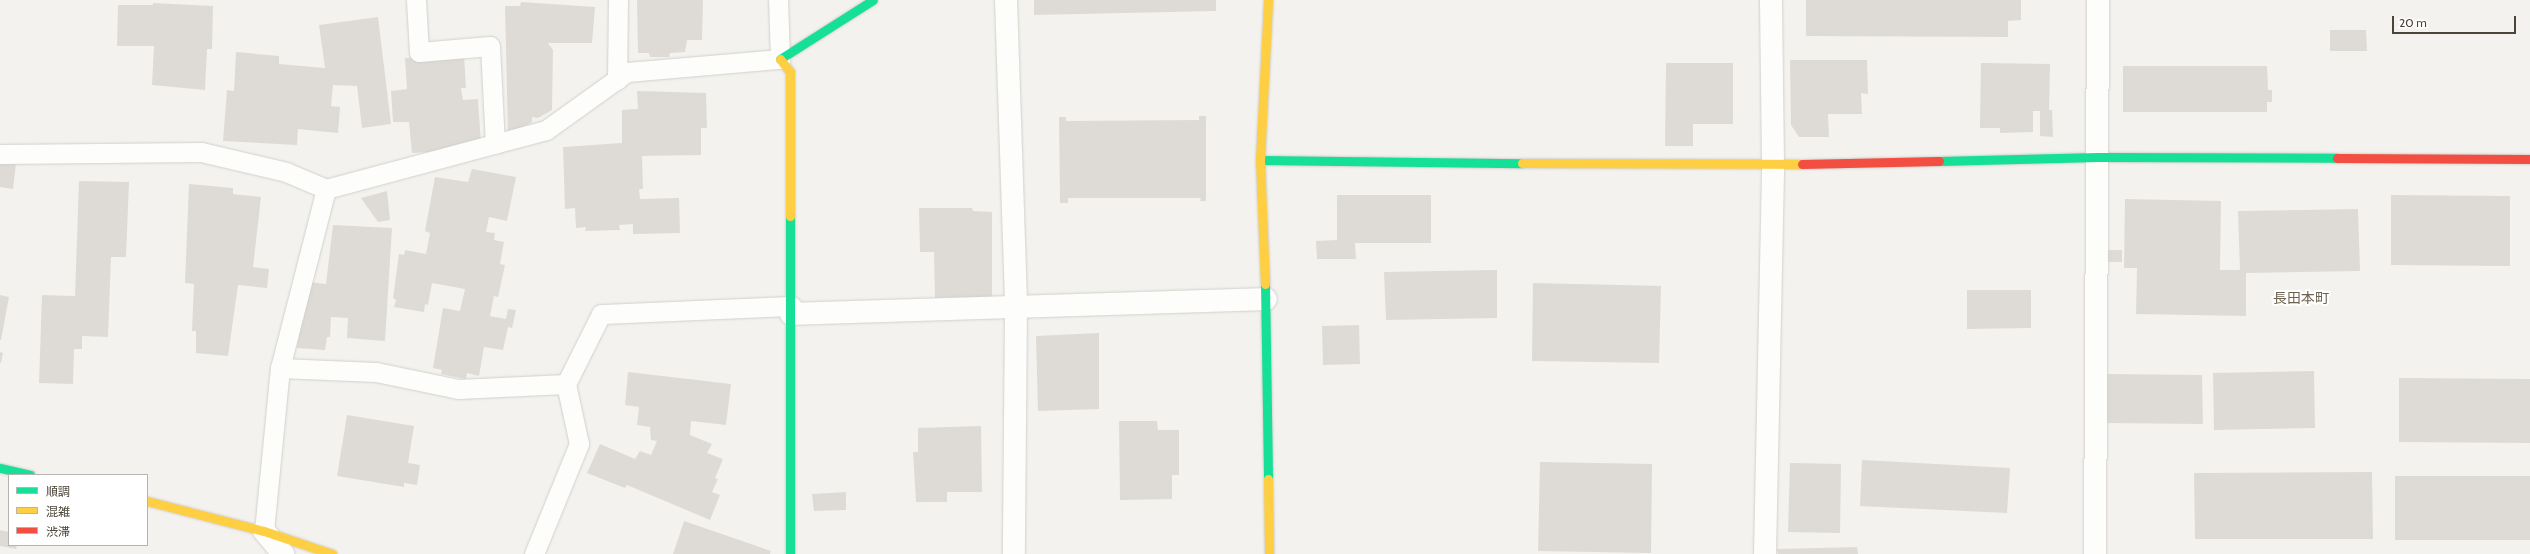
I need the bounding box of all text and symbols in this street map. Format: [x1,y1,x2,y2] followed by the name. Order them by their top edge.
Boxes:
[2394,8,2518,34] scale bar
[2399,15,2427,30] text: 20 m
[2273,290,2329,306] district label: 長田本町
[8,474,148,546] legend
[46,484,70,499] text: 順調
[46,504,70,519] text: 混雑
[46,524,70,539] text: 渋滞

